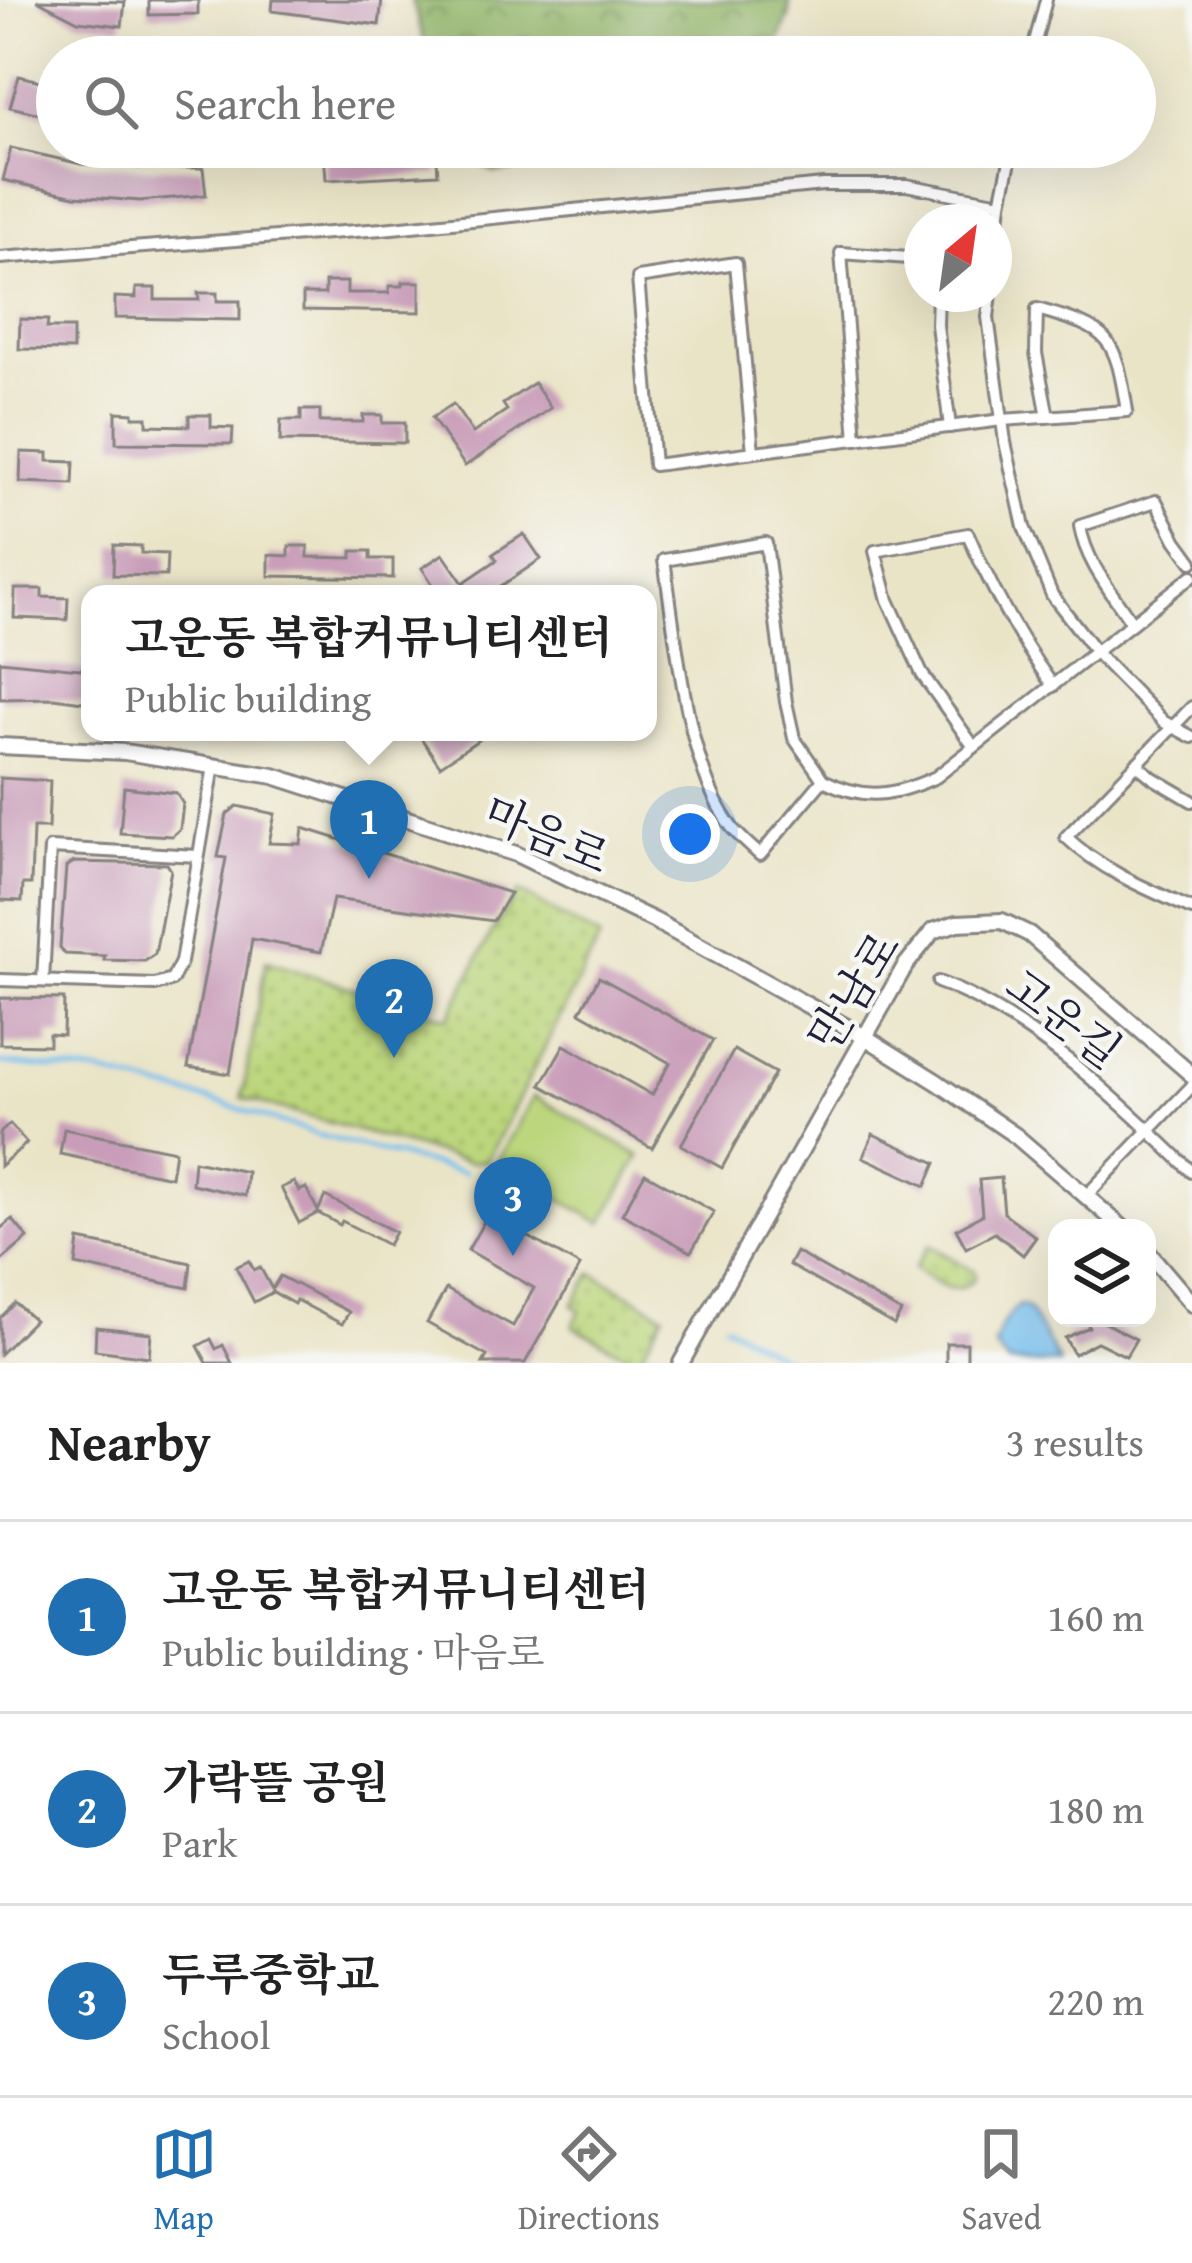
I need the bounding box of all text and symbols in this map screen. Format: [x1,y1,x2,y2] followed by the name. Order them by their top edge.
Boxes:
[36,36,1156,168] search box
[78,69,144,135] icon: search
[174,70,396,135] text: Search here
[904,204,1012,312] north arrow
[81,585,657,741] popup
[125,604,613,669] text: 고운동 복합커뮤니티센터
[125,669,371,726] text: Public building
[474,779,620,889] street label: 마음로
[330,780,408,879] pin: 1
[660,804,720,864] your location
[791,918,915,1064] street label: 만남로
[992,953,1136,1083] street label: 고운길
[355,959,433,1058] pin: 2
[474,1157,552,1256] pin: 3
[1048,1219,1156,1327] map controls
[1048,1219,1156,1327] button: layers
[48,1404,211,1479] text: Nearby
[1006,1413,1144,1470] text: 3 results
[162,1556,650,1621] text: 고운동 복합커뮤니티센터
[77,1588,97,1645] text: 1
[1047,1588,1144,1645] text: 160 m
[162,1623,545,1680] text: Public building · 마음로
[162,1749,389,1814] text: 가락뜰 공원
[77,1780,97,1837] text: 2
[1047,1780,1144,1837] text: 180 m
[162,1814,237,1871] text: Park
[162,1941,379,2006] text: 두루중학교
[77,1972,97,2029] text: 3
[1047,1972,1144,2029] text: 220 m
[162,2006,270,2063] text: School
[151,2121,217,2241] tab: Map
[518,2121,660,2241] tab: Directions
[961,2121,1041,2241] tab: Saved

